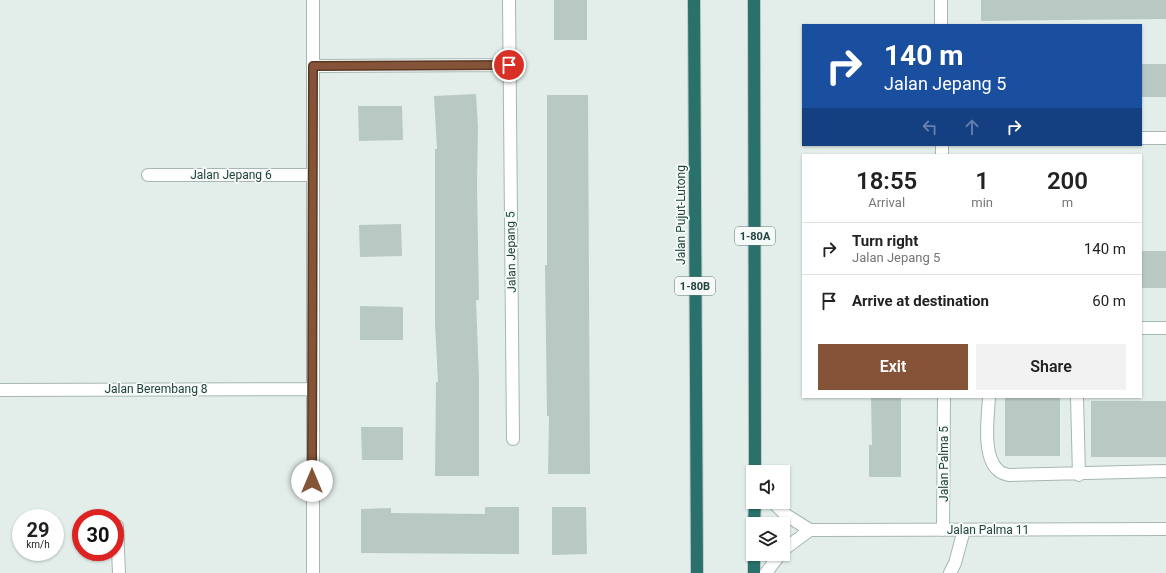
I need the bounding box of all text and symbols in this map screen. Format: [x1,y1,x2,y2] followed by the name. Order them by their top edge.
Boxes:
[884,39,963,72] text: 140 m
[818,40,870,92] icon: right
[492,48,526,82] pin
[498,54,520,76] icon: arrive
[884,73,1006,94] text: Jalan Jepang 5
[919,116,941,138] icon: left
[961,116,983,138] icon: ahead
[1003,116,1025,138] icon: right
[674,165,688,265] street label: Jalan Pujut-Lutong
[856,167,917,195] text: 18:55
[975,167,989,195] text: 1
[1047,167,1088,195] text: 200
[190,168,272,182] street label: Jalan Jepang 6
[868,195,905,210] text: Arrival
[971,195,993,210] text: min
[1062,195,1073,210] text: m
[503,211,519,293] street label: Jalan Jepang 5
[735,227,775,245] road number: 1-80A
[852,232,918,250] text: Turn right
[818,238,840,260] icon: right
[1084,240,1126,258] text: 140 m
[852,250,940,265] text: Jalan Jepang 5
[675,277,715,295] road number: 1-80B
[818,290,840,312] icon: arrive
[852,292,989,310] text: Arrive at destination
[1092,292,1126,310] text: 60 m
[818,344,968,390] button: Exit
[976,344,1126,390] button: Share
[104,382,208,396] street label: Jalan Berembang 8
[937,426,951,502] street label: Jalan Palma 5
[291,460,333,502] position arrow
[746,465,790,561] map controls
[746,465,790,509] button: sound
[72,509,124,561] speed limit sign: 30
[746,517,790,561] button: layers
[27,518,49,542] text: 29
[947,523,1029,537] street label: Jalan Palma 11
[26,539,50,550] text: km/h

